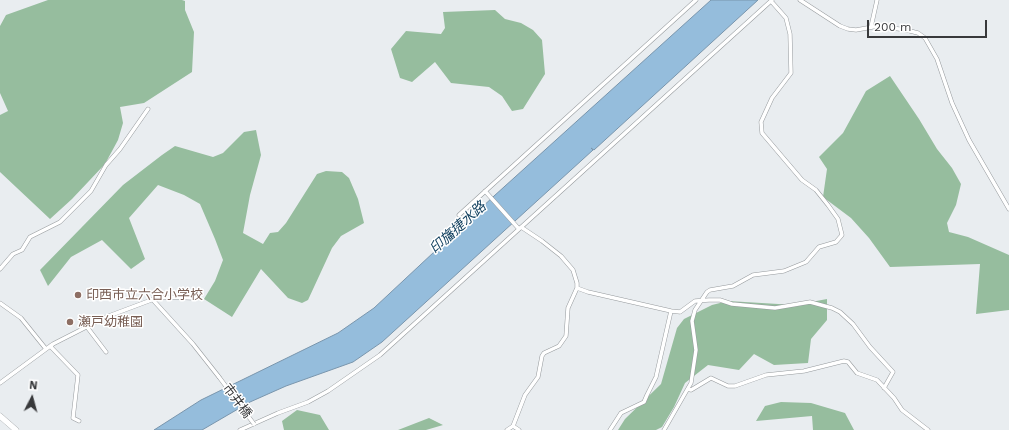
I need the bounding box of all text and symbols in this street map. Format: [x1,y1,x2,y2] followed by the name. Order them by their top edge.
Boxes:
[869,12,989,38] scale bar
[874,20,911,34] text: 200 m
[426,198,490,258] water label: 印旛捷水路
[86,287,203,303] place label: 印西市立六合小学校
[73,290,83,300] marker: 印西市立六合小学校
[78,314,143,330] place label: 瀬戸幼稚園
[65,317,75,327] marker: 瀬戸幼稚園
[12,378,52,418] north arrow
[29,379,38,392] text: N
[219,381,255,421] street label: 市井橋

